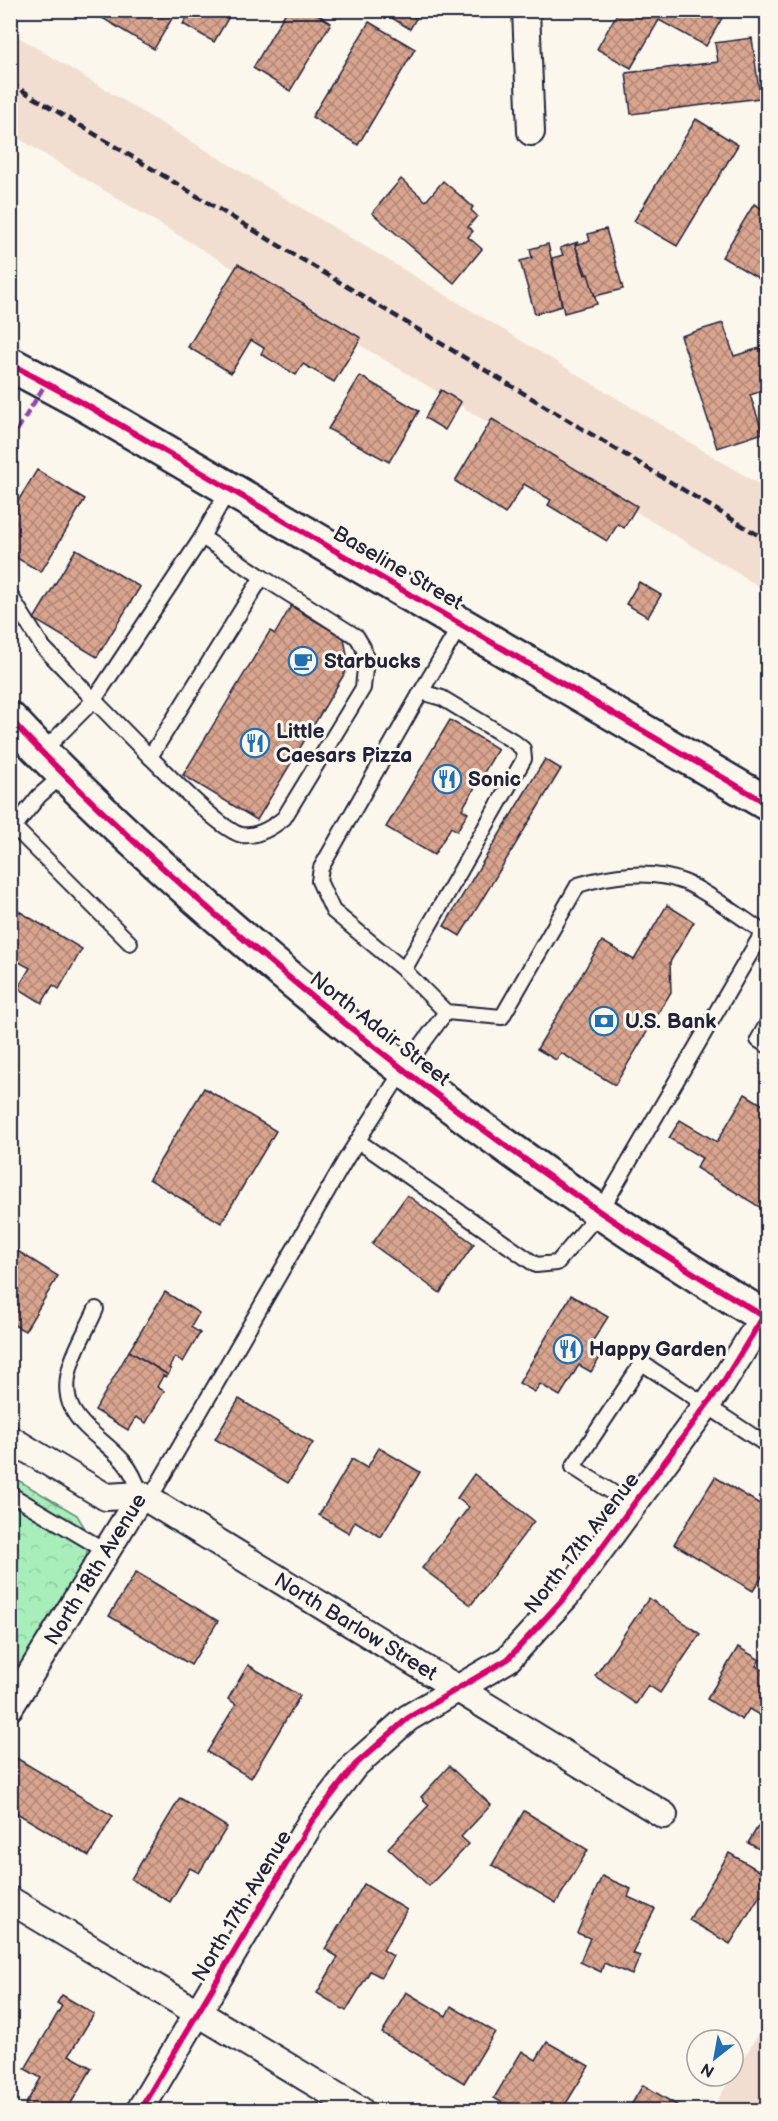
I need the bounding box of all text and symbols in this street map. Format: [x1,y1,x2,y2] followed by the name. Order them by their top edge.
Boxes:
[329,521,468,616] street label: Baseline Street
[287,645,319,677] cafe icon: Starbucks
[324,649,421,674] place label: Starbucks
[276,719,412,768] place label: Little Caesars Pizza
[239,727,271,759] restaurant icon: Little Caesars Pizza
[431,763,463,795] restaurant icon: Sonic
[468,767,521,792] place label: Sonic
[305,967,456,1092] street label: North Adair Street
[588,1005,620,1037] bank icon: U.S. Bank
[625,1009,716,1034] place label: U.S. Bank
[552,1333,584,1365] restaurant icon: Happy Garden
[589,1337,727,1362] place label: Happy Garden
[519,1468,645,1618] street label: North 17th Avenue
[39,1489,152,1650] street label: North 18th Avenue
[270,1567,443,1686] street label: North Barlow Street
[187,1826,297,1986] street label: North 17th Avenue
[685,2028,745,2088] north arrow
[698,2058,718,2081] text: N

